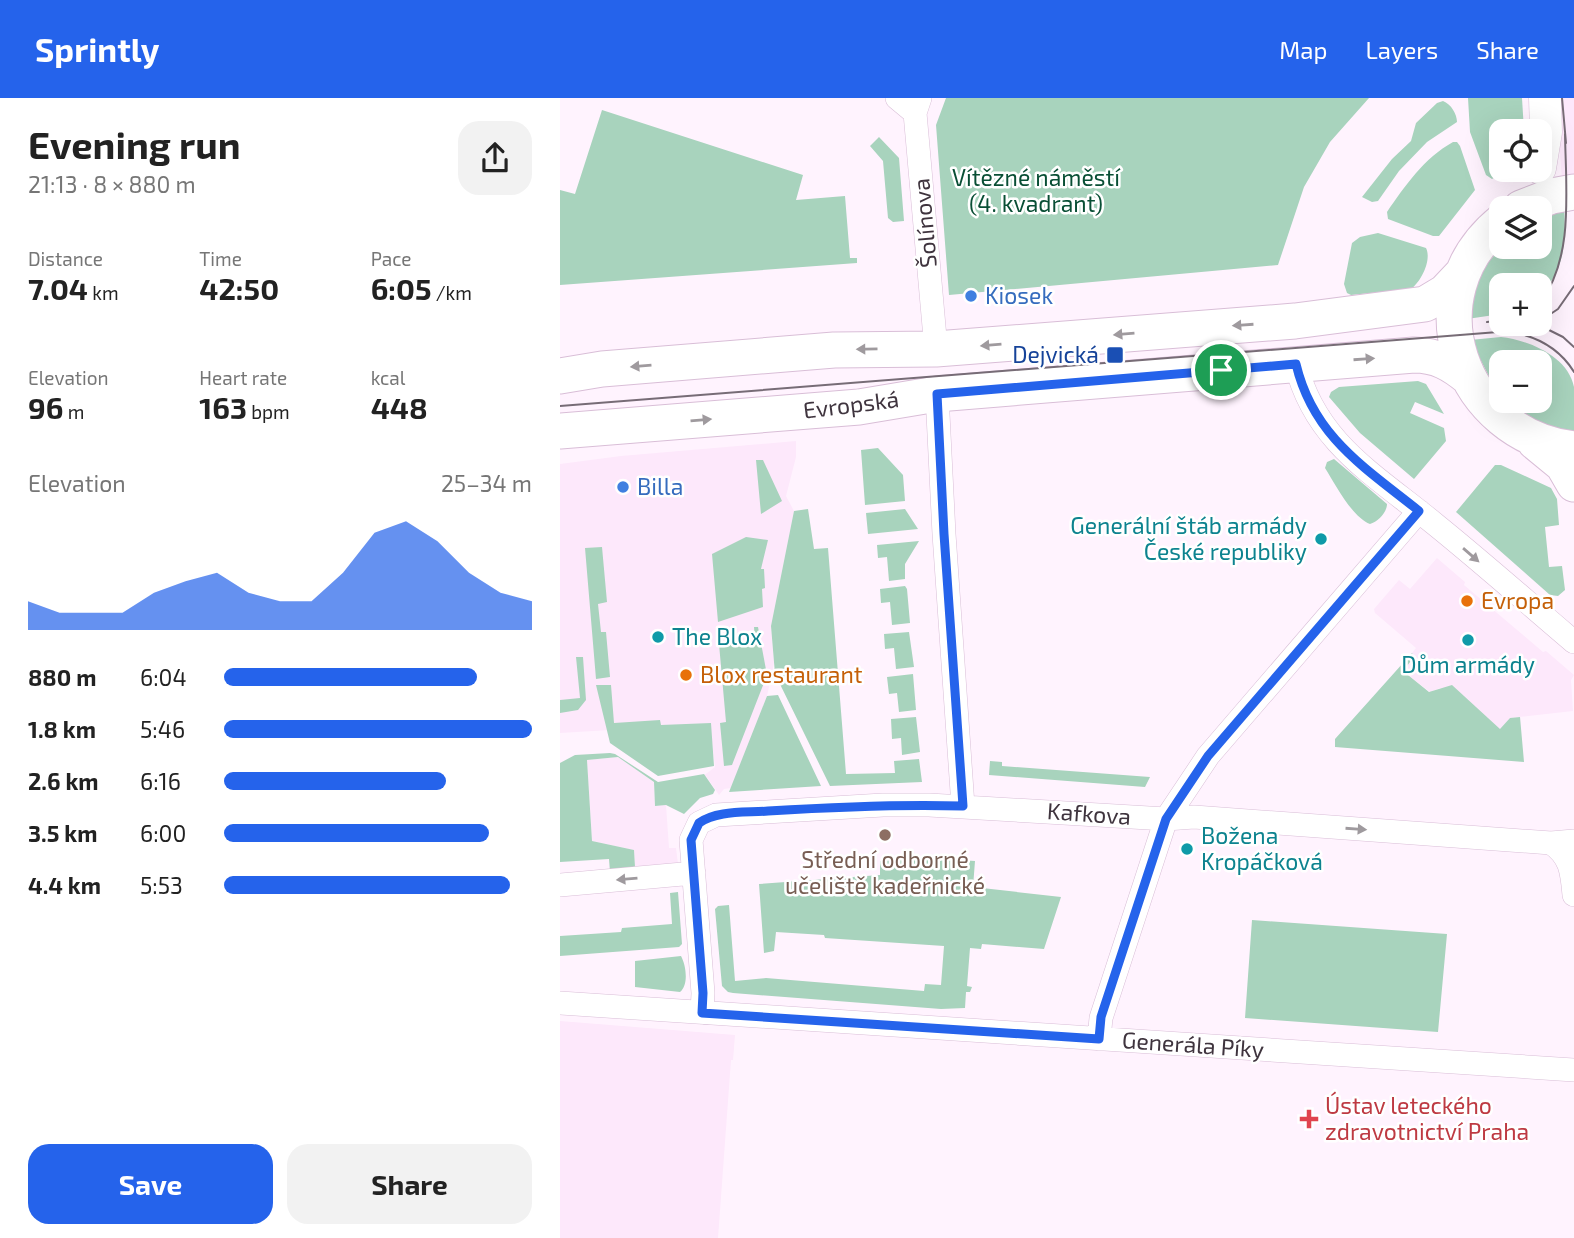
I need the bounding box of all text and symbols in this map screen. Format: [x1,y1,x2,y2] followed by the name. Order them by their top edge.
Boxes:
[35,29,159,69] text: Sprintly
[1279,35,1327,64] text: Map
[1365,35,1438,64] text: Layers
[1476,35,1539,64] text: Share
[1489,119,1552,413] map controls
[1489,119,1552,182] button: locate
[28,121,241,167] text: Evening run
[458,121,532,195] button: share
[952,163,1121,217] park label: Vítězné náměstí (4. kvadrant)
[28,170,196,198] text: 21:13 · 8 × 880 m
[906,177,942,269] street label: Šolínova
[1489,196,1552,259] button: layers
[28,247,103,270] text: Distance
[199,247,242,270] text: Time
[371,247,412,270] text: Pace
[28,270,88,306] text: 7.04
[199,270,279,306] text: 42:50
[371,270,432,306] text: 6:05
[1489,273,1552,336] button: +
[88,281,119,304] text: km
[432,281,472,304] text: /km
[985,281,1053,309] place label: Kiosek
[963,288,979,304] marker: Kiosek
[1232,320,1254,331] one-way arrow
[1112,329,1134,340] one-way arrow
[980,340,1002,351] one-way arrow
[1012,340,1099,368] place label: Dejvická
[1191,340,1251,400] pin
[856,344,878,355] one-way arrow
[1105,345,1125,365] marker: Dejvická
[1489,350,1552,413] button: −
[1202,351,1240,389] icon: arrive
[1353,353,1375,364] one-way arrow
[629,361,651,372] one-way arrow
[28,366,109,389] text: Elevation
[199,366,287,389] text: Heart rate
[371,366,405,389] text: kcal
[801,384,900,424] street label: Evropská
[28,389,63,425] text: 96
[199,389,247,425] text: 163
[371,389,428,425] text: 448
[63,400,84,423] text: m
[247,400,290,423] text: bpm
[691,414,713,425] one-way arrow
[28,469,126,497] text: Elevation
[441,469,532,497] text: 25–34 m
[637,472,683,500] place label: Billa
[615,479,631,495] marker: Billa
[1070,511,1307,565] place label: Generální štáb armády České republiky
[1313,531,1329,547] marker: Generální štáb armády České republiky
[1462,547,1480,563] one-way arrow
[1481,586,1554,614] place label: Evropa
[1459,593,1475,609] marker: Evropa
[672,622,762,650] place label: The Blox
[650,629,666,645] marker: The Blox
[1460,632,1476,648] marker: Dům armády
[1401,650,1535,678] place label: Dům armády
[700,660,863,688] place label: Blox restaurant
[28,663,96,691] text: 880 m
[140,663,187,691] text: 6:04
[678,667,694,683] marker: Blox restaurant
[28,715,96,743] text: 1.8 km
[140,715,185,743] text: 5:46
[28,767,99,795] text: 2.6 km
[140,767,181,795] text: 6:16
[1046,796,1132,830] street label: Kafkova
[28,819,97,847] text: 3.5 km
[140,819,186,847] text: 6:00
[1201,821,1323,875] place label: Božena Kropáčková
[1345,824,1367,835] one-way arrow
[877,827,893,843] marker: Střední odborné učeliště kadeřnické
[1179,841,1195,857] marker: Božena Kropáčková
[785,845,985,899] place label: Střední odborné učeliště kadeřnické
[28,871,101,899] text: 4.4 km
[140,871,183,899] text: 5:53
[616,874,638,885] one-way arrow
[1121,1025,1265,1063] street label: Generála Píky
[1325,1091,1529,1145] place label: Ústav leteckého zdravotnictví Praha
[1299,1109,1319,1129] marker: Ústav leteckého zdravotnictví Praha
[28,1144,273,1224] button: Save
[287,1144,532,1224] button: Share

